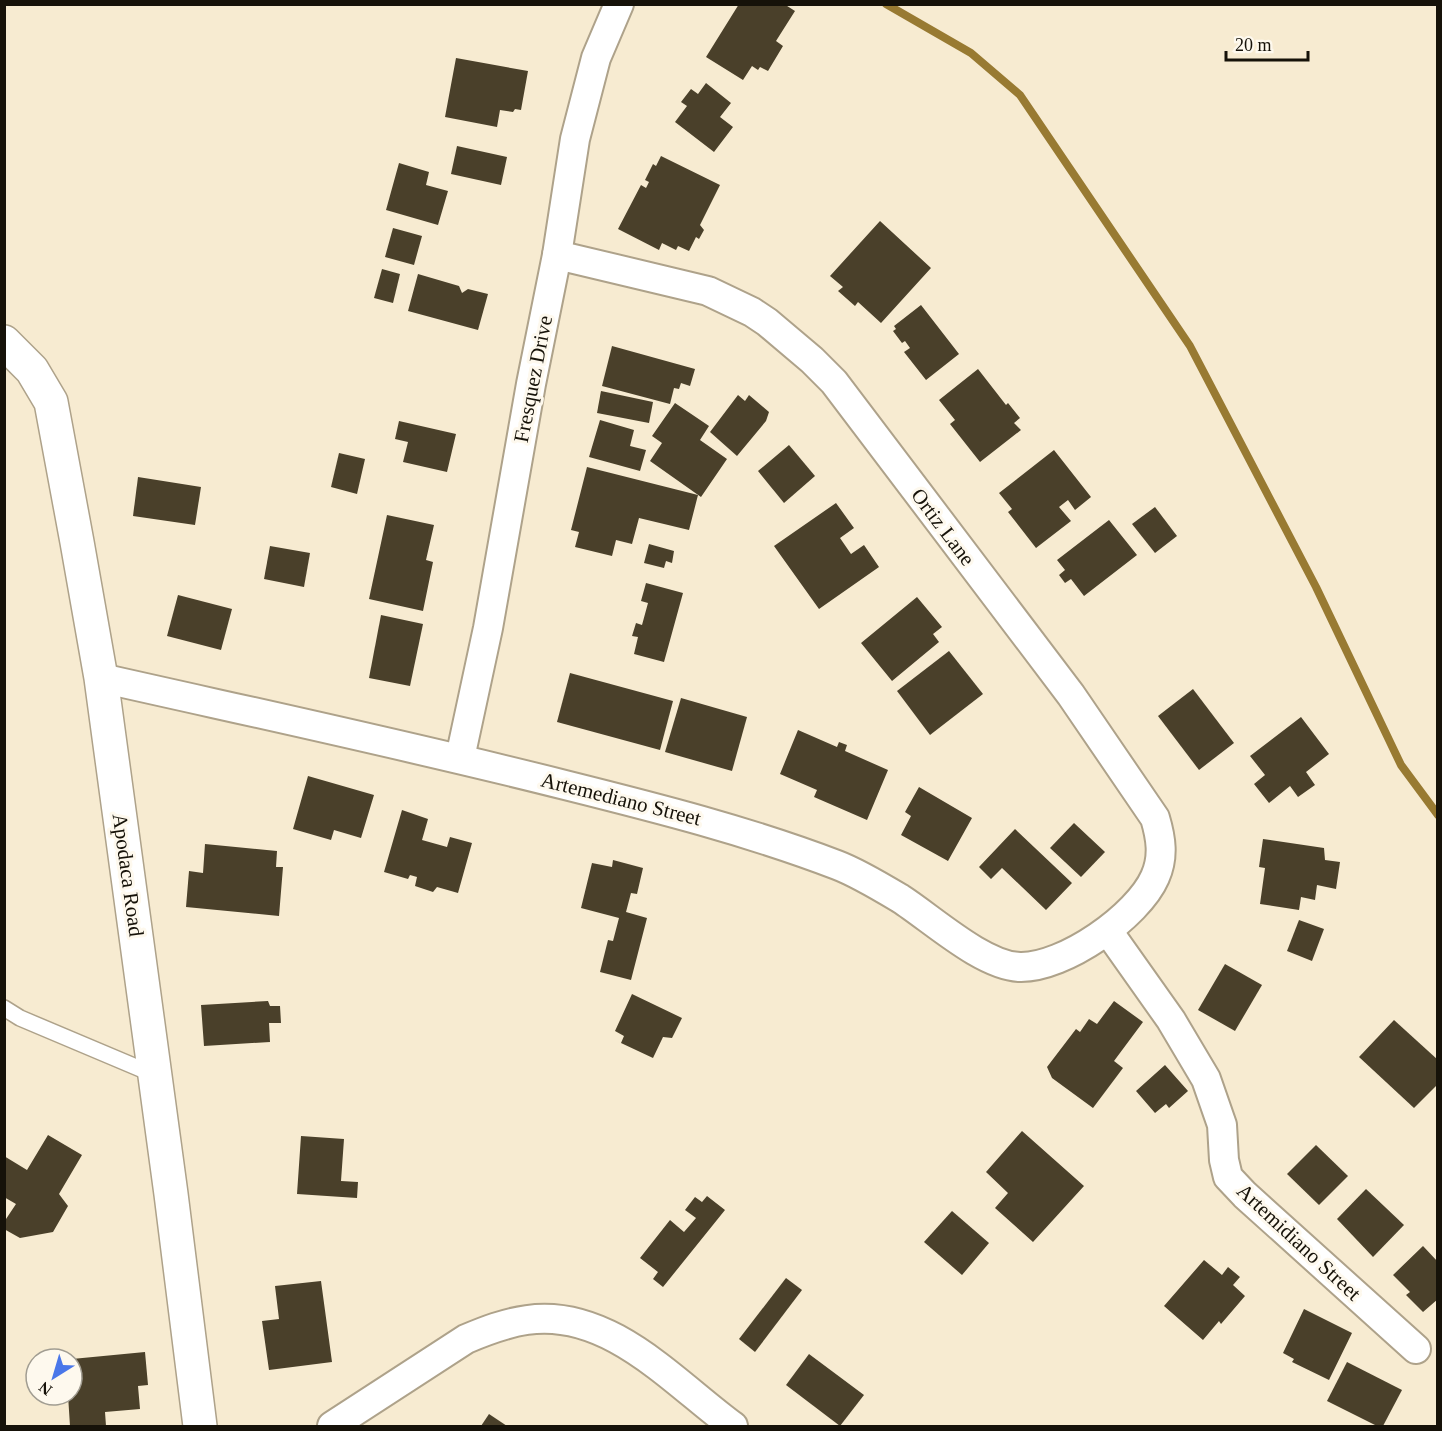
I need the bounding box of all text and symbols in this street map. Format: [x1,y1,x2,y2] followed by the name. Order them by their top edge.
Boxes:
[1226,24,1308,62] scale bar
[1235,35,1272,55] text: 20 m
[509,313,557,445] street label: Fresquez Drive
[906,484,980,570] street label: Ortiz Lane
[539,768,704,831] street label: Artemediano Street
[107,812,149,939] street label: Apodaca Road
[1232,1179,1366,1306] street label: Artemidiano Street
[24,1347,84,1407] north arrow
[35,1378,55,1399] text: N

